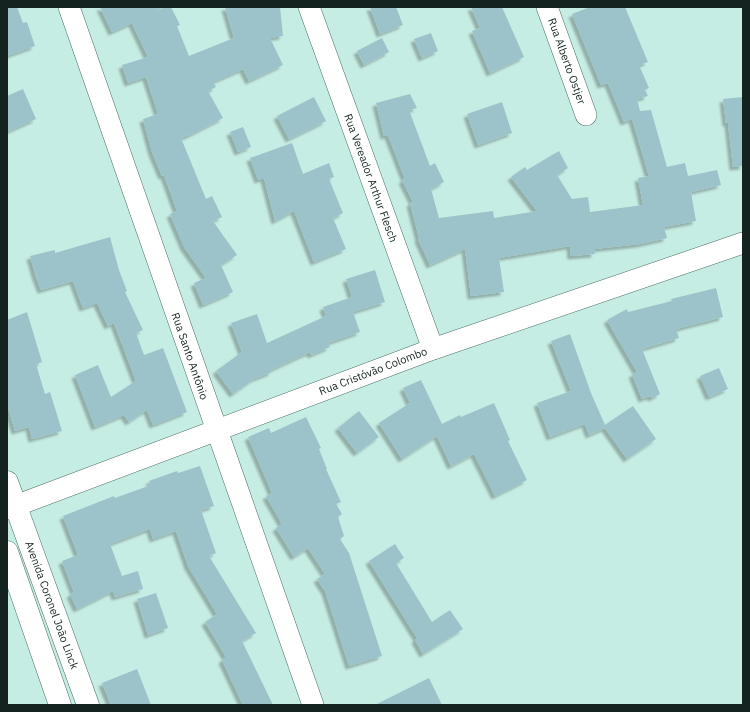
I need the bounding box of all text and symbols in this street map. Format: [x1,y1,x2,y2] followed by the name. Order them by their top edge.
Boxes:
[545,16,589,106] street label: Rua Alberto Ostjer
[341,112,401,244] street label: Rua Vereador Arthur Flesch
[169,311,211,401] street label: Rua Santo Antônio
[317,344,429,398] street label: Rua Cristóvão Colombo
[22,539,82,671] street label: Avenida Coronel João Linck

